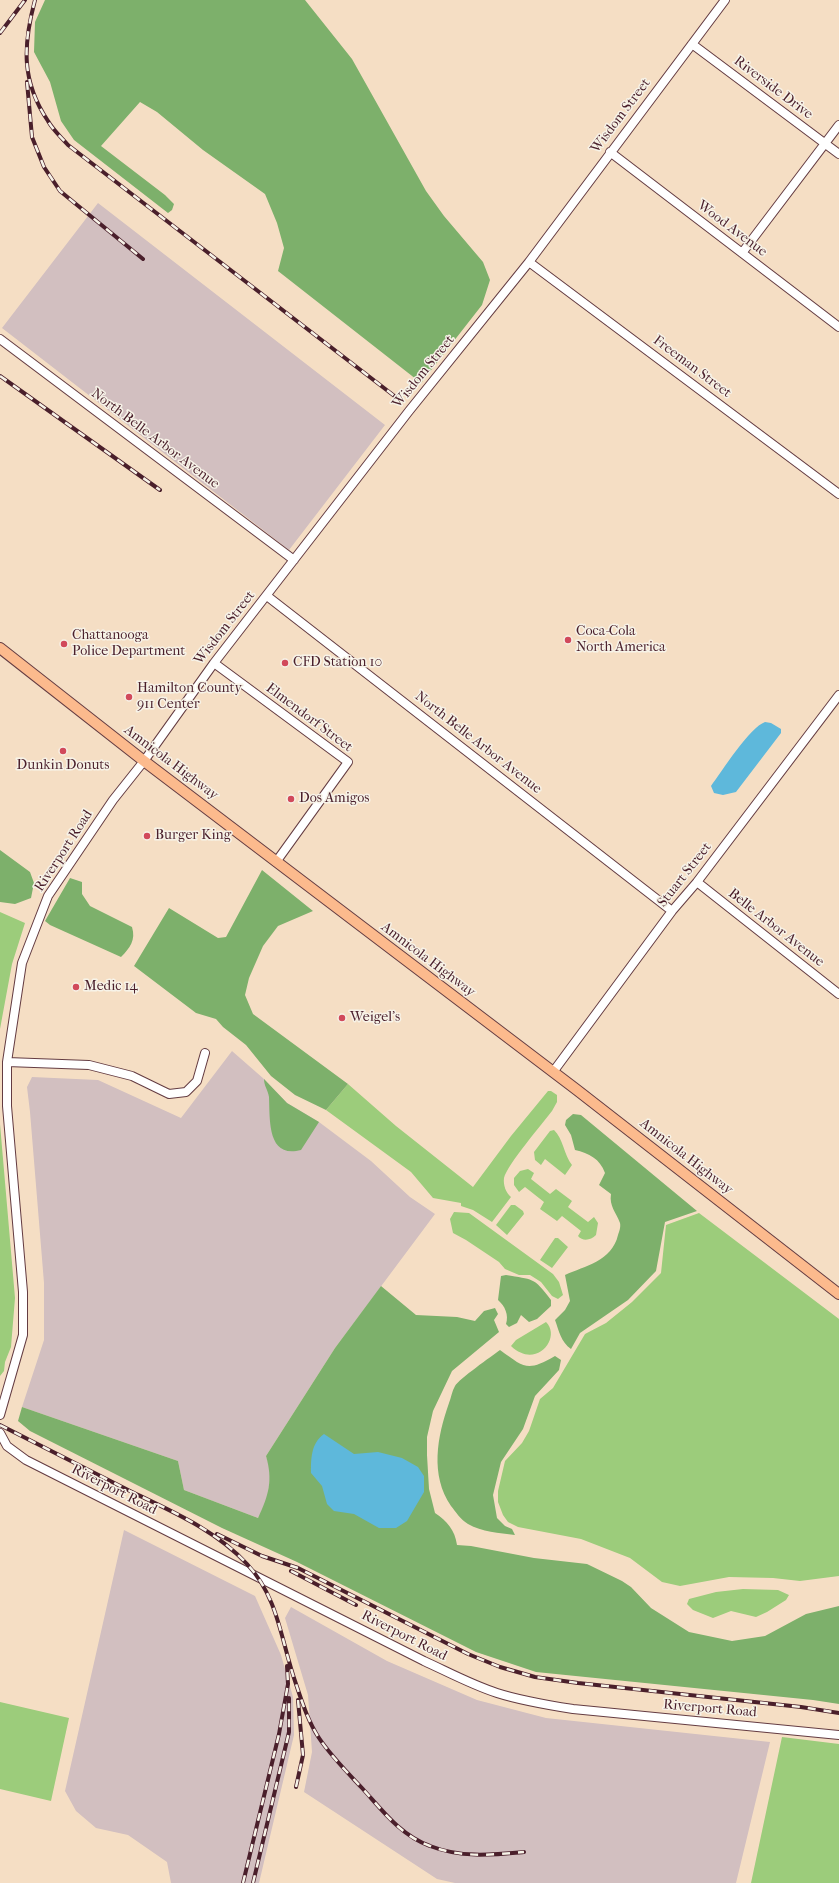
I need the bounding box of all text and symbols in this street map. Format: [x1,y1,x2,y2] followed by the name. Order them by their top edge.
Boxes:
[730,53,816,123] street label: Riverside Drive
[587,75,655,157] street label: Wisdom Street
[694,197,770,261] street label: Wood Avenue
[389,332,459,412] street label: Wisdom Street
[650,332,734,402] street label: Freeman Street
[88,385,222,493] street label: North Belle Arbor Avenue
[191,588,259,668] street label: Wisdom Street
[576,624,665,656] place label: Coca-Cola North America
[72,628,185,660] place label: Chattanooga Police Department
[563,635,573,645] marker: Coca-Cola North America
[59,639,69,649] marker: Chattanooga Police Department
[293,655,382,671] place label: CFD Station 10
[280,658,290,668] marker: CFD Station 10
[262,680,356,756] street label: Elmendorf Street
[137,681,242,714] place label: Hamilton County 911 Center
[411,688,545,798] street label: North Belle Arbor Avenue
[124,692,134,702] marker: Hamilton County 911 Center
[121,722,221,804] street label: Amnicola Highway
[58,746,68,756] marker: Dunkin Donuts
[17,758,109,774] place label: Dunkin Donuts
[299,791,369,807] place label: Dos Amigos
[286,794,296,804] marker: Dos Amigos
[31,807,97,895] street label: Riverport Road
[155,828,231,844] place label: Burger King
[142,831,152,841] marker: Burger King
[654,839,716,911] street label: Stuart Street
[725,885,827,971] street label: Belle Arbor Avenue
[378,919,478,1001] street label: Amnicola Highway
[84,979,138,995] place label: Medic 14
[71,982,81,992] marker: Medic 14
[350,1010,400,1026] place label: Weigel's
[337,1013,347,1023] marker: Weigel's
[636,1115,736,1199] street label: Amnicola Highway
[68,1461,160,1519] street label: Riverport Road
[358,1607,450,1665] street label: Riverport Road
[663,1697,757,1721] street label: Riverport Road

